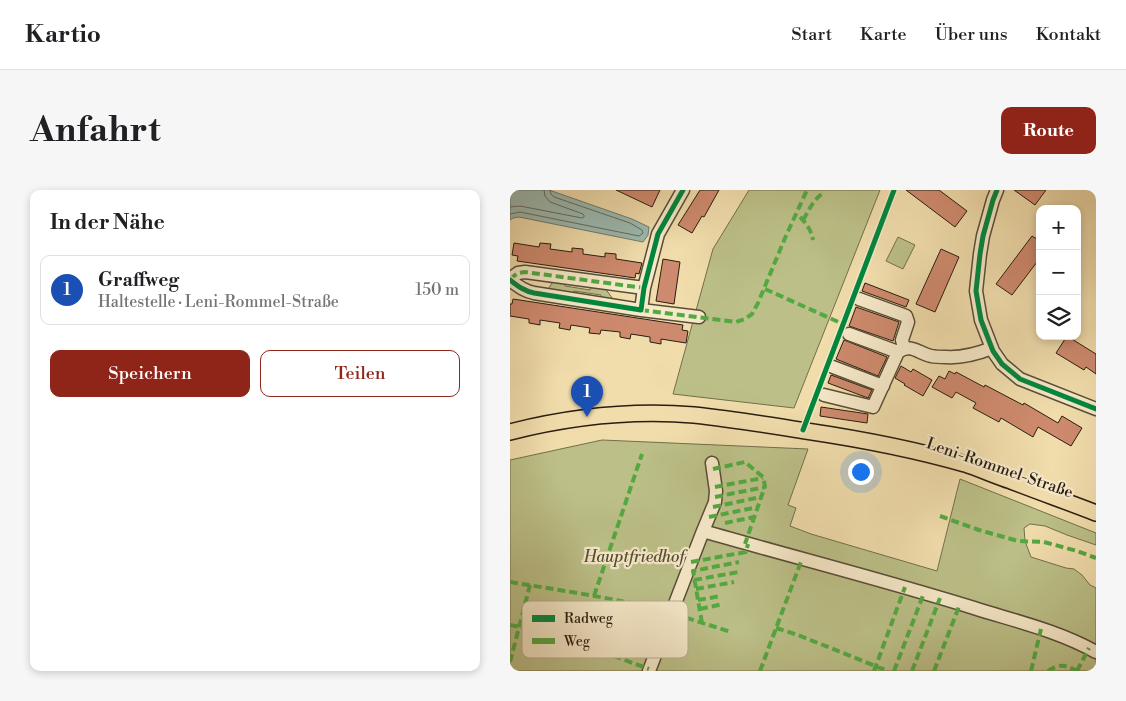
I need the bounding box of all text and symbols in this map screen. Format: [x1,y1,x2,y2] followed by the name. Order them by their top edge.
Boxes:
[25,20,101,50] text: Kartio
[791,23,832,46] text: Start
[860,23,907,46] text: Karte
[935,23,1008,46] text: Über uns
[1036,23,1101,46] text: Kontakt
[1001,107,1096,154] button: Route
[30,109,161,152] text: Anfahrt
[1036,205,1081,340] map controls
[1036,205,1081,250] button: +
[50,210,165,236] text: In der Nähe
[1036,250,1081,295] button: −
[98,268,179,292] text: Graffweg
[63,280,71,300] text: 1
[415,280,459,300] text: 150 m
[98,292,339,312] text: Haltestelle · Leni-Rommel-Straße
[1036,295,1081,340] button: layers
[50,350,250,397] button: Speichern
[260,350,460,397] button: Teilen
[571,376,603,417] pin: 1
[924,433,1076,502] street label: Leni-Rommel-Straße
[848,459,874,485] your location
[583,547,688,567] park label: Hauptfriedhof
[522,601,688,658] legend
[564,610,614,628] text: Radweg
[563,633,591,651] text: Weg

